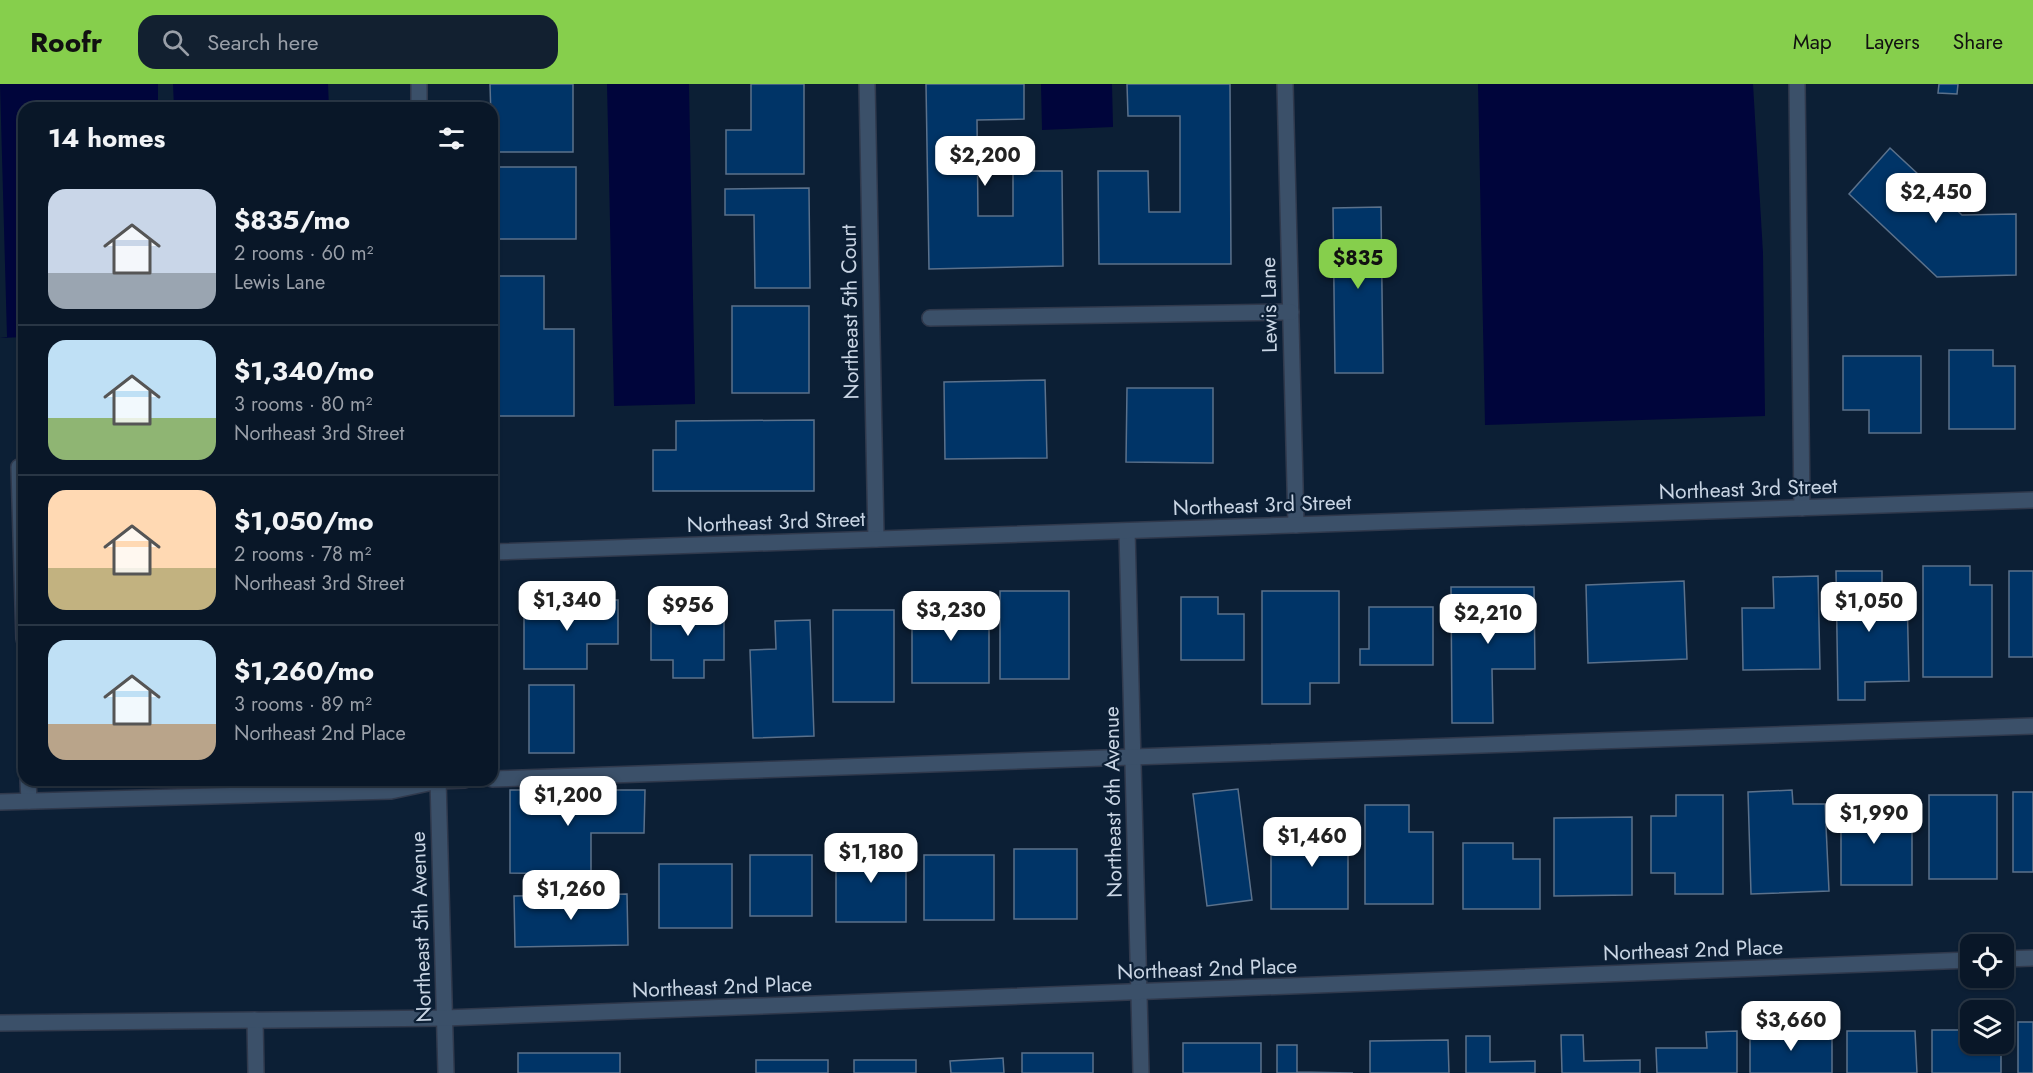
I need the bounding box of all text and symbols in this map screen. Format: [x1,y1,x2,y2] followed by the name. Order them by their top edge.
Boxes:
[138,15,558,69] search box
[30,22,102,63] text: Roofr
[159,26,192,59] icon: search
[207,26,319,58] text: Search here
[1793,27,1832,57] text: Map
[1865,27,1920,57] text: Layers
[1953,27,2003,57] text: Share
[48,119,165,157] text: 14 homes
[435,122,468,155] icon: filters
[936,136,1034,187] pin: $2,200
[949,141,1021,170] text: $2,200
[1887,173,1985,224] pin: $2,450
[1900,178,1972,207] text: $2,450
[234,201,350,239] text: $835/mo
[96,213,168,285] icon: home
[833,224,867,400] street label: Northeast 5th Court
[234,239,373,268] text: 2 rooms · 60 m²
[1322,239,1394,290] pin: $835
[1333,244,1383,273] text: $835
[1253,257,1285,353] street label: Lewis Lane
[234,268,325,297] text: Lewis Lane
[234,352,374,390] text: $1,340/mo
[96,364,168,436] icon: home
[234,390,372,419] text: 3 rooms · 80 m²
[234,419,404,448] text: Northeast 3rd Street
[1658,471,1838,507] street label: Northeast 3rd Street
[1172,487,1352,523] street label: Northeast 3rd Street
[234,502,374,540] text: $1,050/mo
[686,504,866,540] street label: Northeast 3rd Street
[96,514,168,586] icon: home
[234,540,371,569] text: 2 rooms · 78 m²
[234,569,404,598] text: Northeast 3rd Street
[518,581,616,632] pin: $1,340
[1820,582,1918,633] pin: $1,050
[533,586,601,615] text: $1,340
[652,586,724,637] pin: $956
[1835,587,1903,616] text: $1,050
[662,591,714,620] text: $956
[902,591,1000,642] pin: $3,230
[1439,594,1537,645] pin: $2,210
[916,596,986,625] text: $3,230
[1454,599,1522,628] text: $2,210
[234,652,374,690] text: $1,260/mo
[96,664,168,736] icon: home
[234,690,372,719] text: 3 rooms · 89 m²
[1096,706,1130,898] street label: Northeast 6th Avenue
[234,719,406,748] text: Northeast 2nd Place
[519,776,617,827] pin: $1,200
[534,781,602,810] text: $1,200
[1825,794,1923,845] pin: $1,990
[1839,799,1909,828] text: $1,990
[1263,817,1361,868] pin: $1,460
[1277,822,1347,851] text: $1,460
[403,831,439,1023] street label: Northeast 5th Avenue
[822,833,920,884] pin: $1,180
[838,838,904,867] text: $1,180
[522,870,620,921] pin: $1,260
[537,875,605,904] text: $1,260
[1602,932,1784,968] street label: Northeast 2nd Place
[1960,934,2014,1054] map controls
[1960,934,2014,988] button: locate
[1116,951,1298,987] street label: Northeast 2nd Place
[631,969,813,1005] street label: Northeast 2nd Place
[1960,1000,2014,1054] button: layers
[1742,1001,1840,1052] pin: $3,660
[1755,1006,1827,1035] text: $3,660

